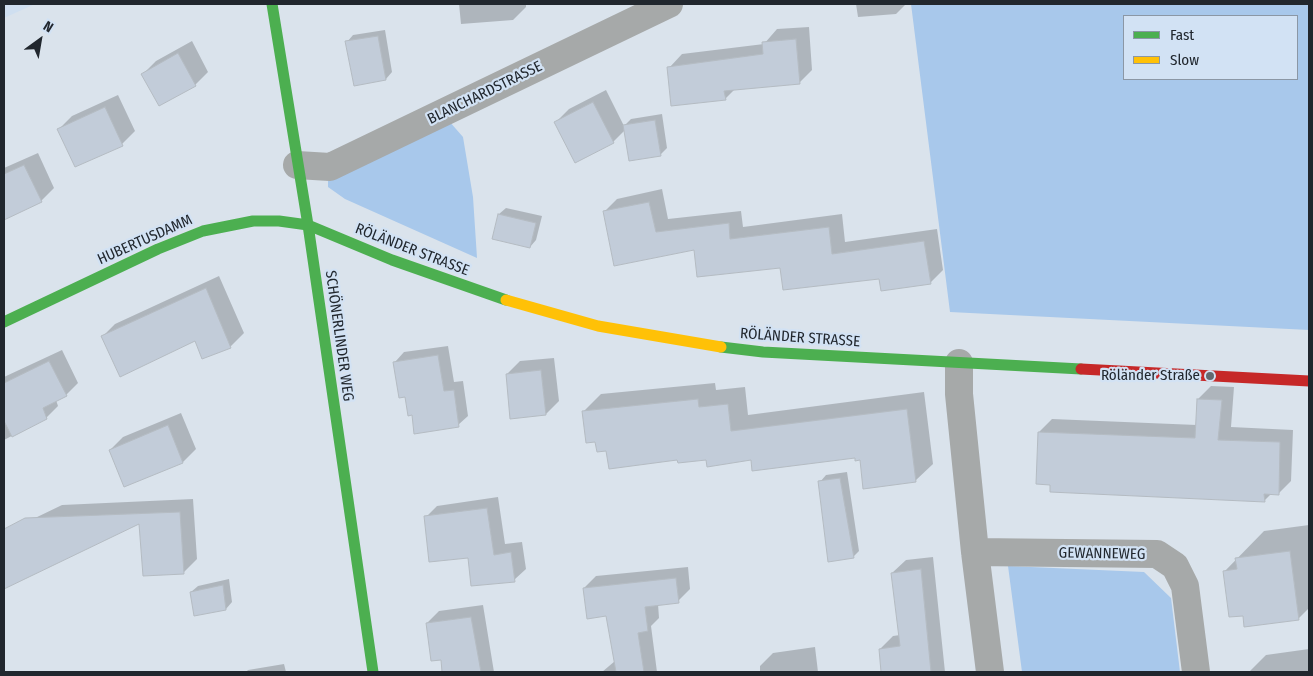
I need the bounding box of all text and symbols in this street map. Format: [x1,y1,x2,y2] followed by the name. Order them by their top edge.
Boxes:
[15,15,65,65] north arrow
[1123,15,1298,80] legend
[40,17,56,36] text: N
[1170,26,1194,44] text: Fast
[1170,51,1199,69] text: Slow
[425,57,545,129] street label: BLANCHARDSTRASSE
[95,211,195,269] street label: HUBERTUSDAMM
[353,220,471,280] street label: RÖLÄNDER STRASSE
[321,270,357,402] street label: SCHÖNERLINDER WEG
[739,325,861,351] street label: RÖLÄNDER STRASSE
[1101,367,1200,385] place label: Röländer Straße
[1204,370,1216,382] marker: Röländer Straße
[1059,544,1145,564] street label: GEWANNEWEG

